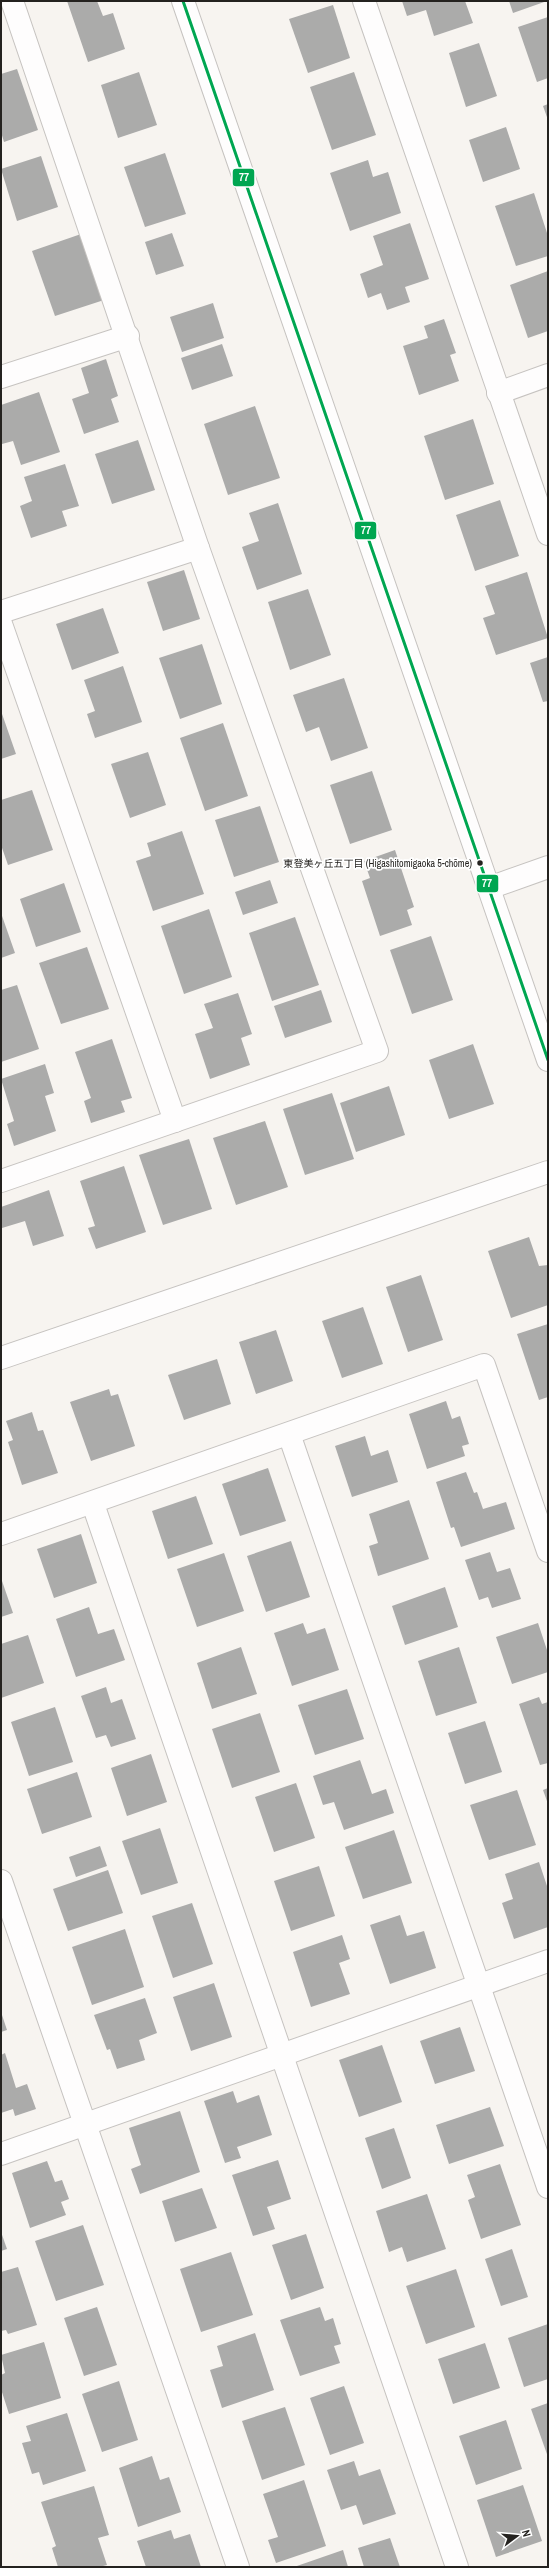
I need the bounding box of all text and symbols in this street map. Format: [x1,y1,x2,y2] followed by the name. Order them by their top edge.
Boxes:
[232,168,255,187] line badge: 77
[239,170,249,184] text: 77
[354,521,377,540] line badge: 77
[361,523,371,537] text: 77
[284,857,472,870] place label: 東登美ヶ丘五丁目 (Higashitomigaoka 5-chōme)
[475,858,485,868] marker: 東登美ヶ丘五丁目 (Higashitomigaoka 5-chōme)
[476,874,499,893] line badge: 77
[482,876,492,890] text: 77
[497,2516,537,2556] north arrow
[519,2528,534,2538] text: N

